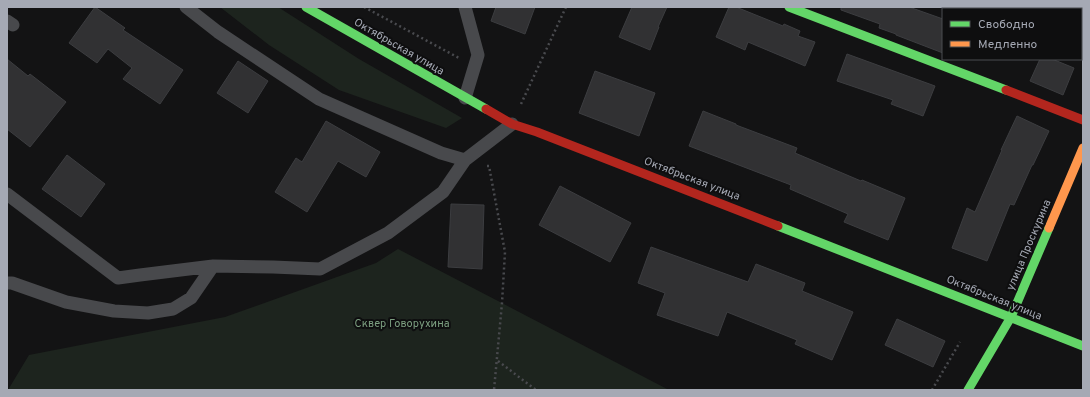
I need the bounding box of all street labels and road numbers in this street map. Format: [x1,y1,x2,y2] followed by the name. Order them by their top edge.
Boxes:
[351,15,447,79] street label: Октябрьская улица
[642,154,742,204] street label: Октябрьская улица
[1004,197,1055,292] street label: улица Проскурина
[944,272,1044,324] street label: Октябрьская улица

